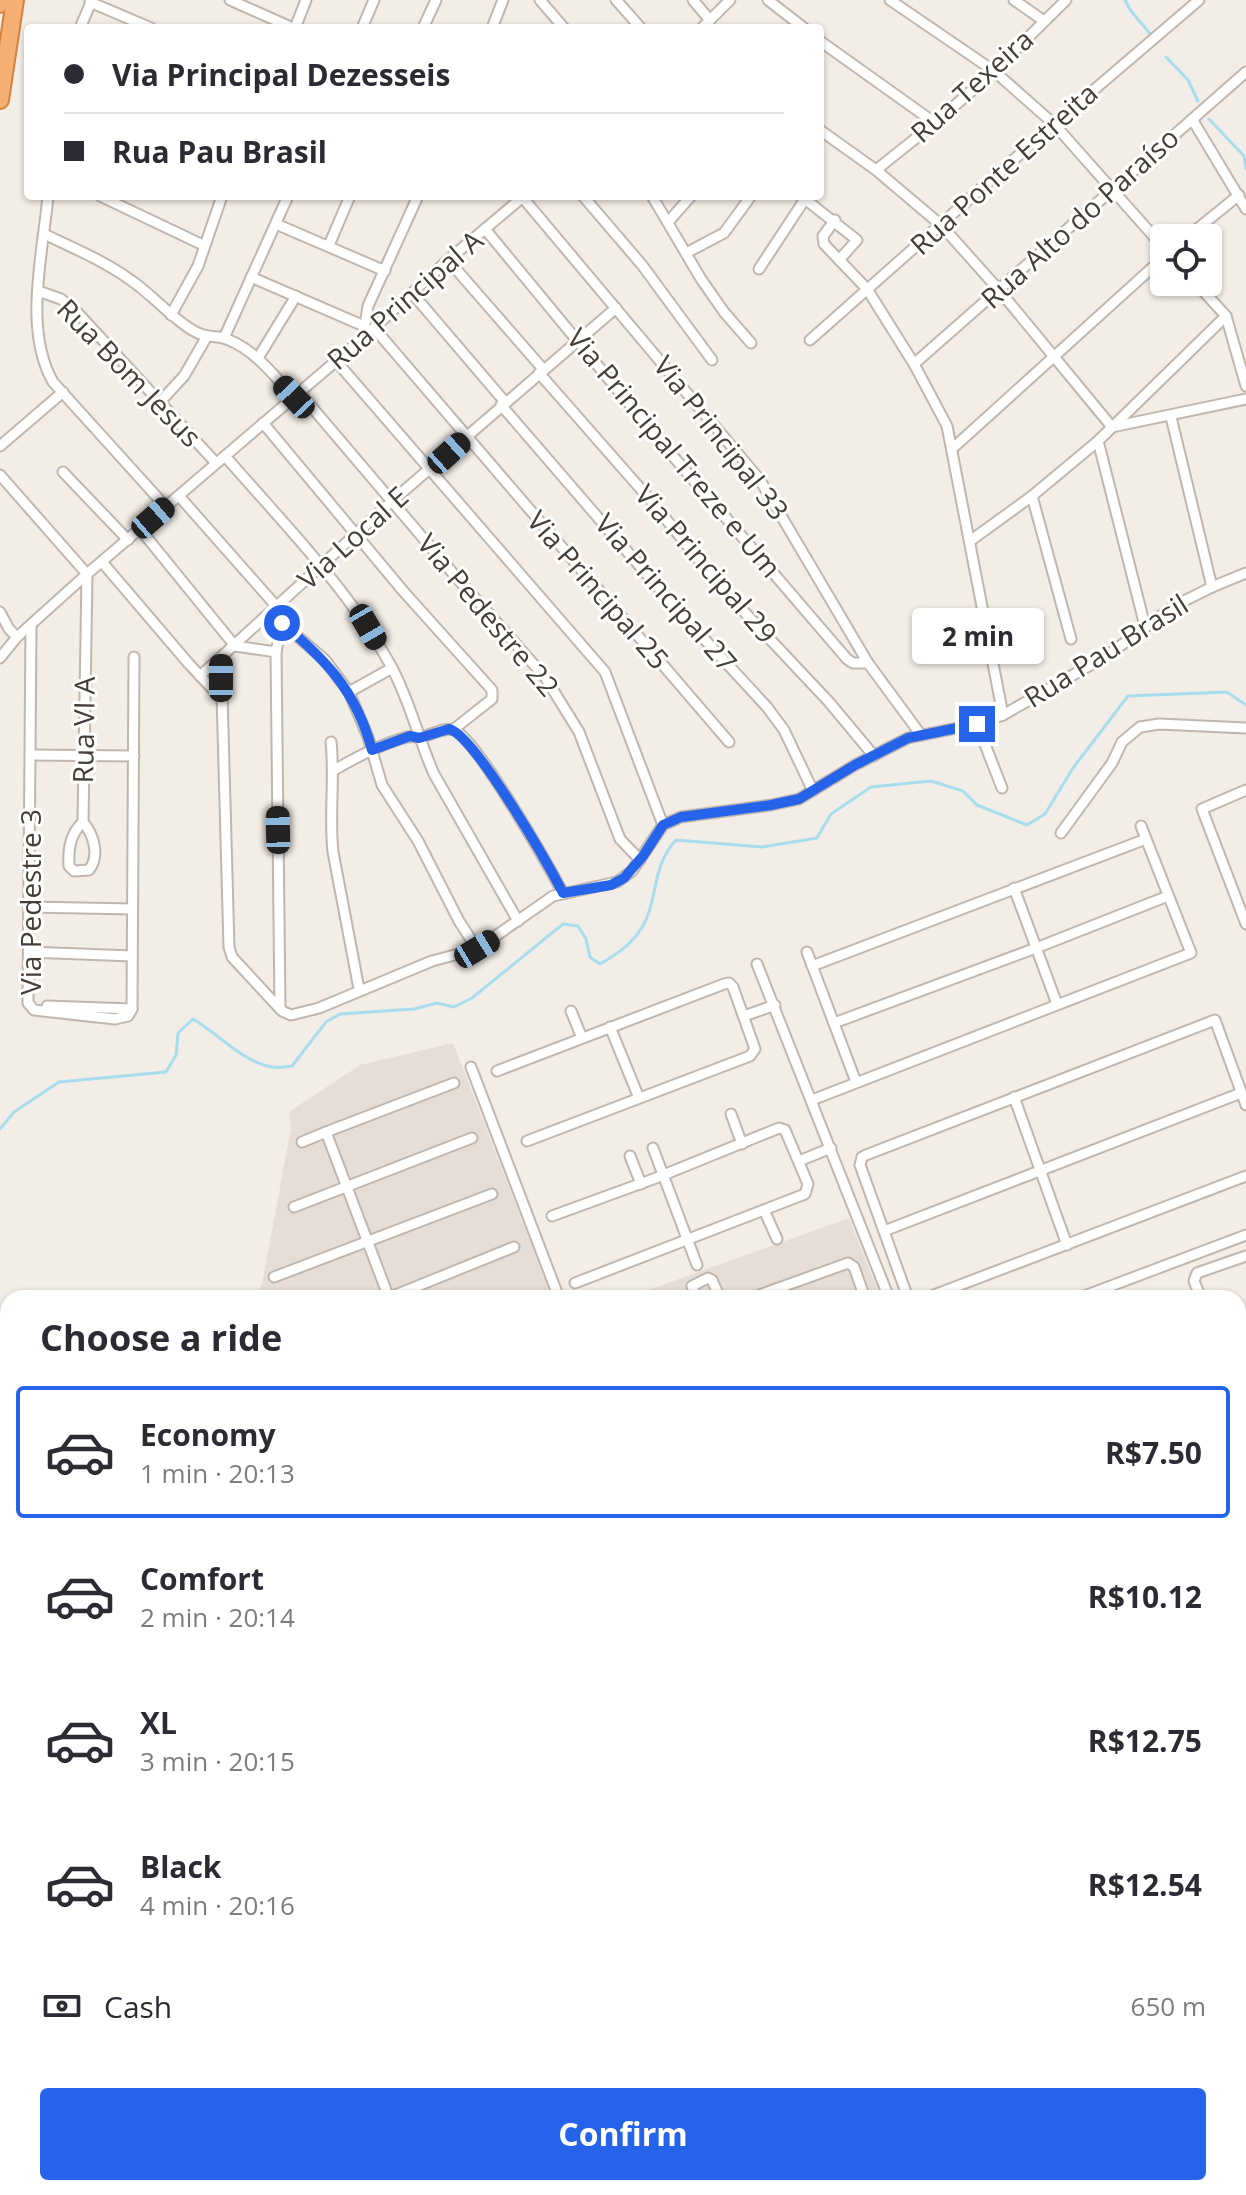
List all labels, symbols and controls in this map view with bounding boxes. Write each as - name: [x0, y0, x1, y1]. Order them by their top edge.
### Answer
- street label: Rua Texeira: [902, 20, 1041, 151]
- text: Via Principal Dezesseis: [112, 54, 450, 95]
- street label: Rua Ponte Estreita: [902, 74, 1105, 263]
- street label: Rua Alto do Paraíso: [972, 118, 1186, 316]
- text: Rua Pau Brasil: [112, 131, 327, 172]
- street label: Rua Principal A: [318, 221, 491, 378]
- map controls: [1150, 224, 1222, 296]
- button: locate: [1150, 224, 1222, 296]
- street label: Rua Bom Jesus: [49, 290, 210, 455]
- street label: Via Principal Treze e Um: [559, 320, 790, 585]
- street label: Via Principal 33: [646, 347, 798, 527]
- car: [269, 371, 319, 423]
- car: [423, 428, 475, 478]
- street label: Via Principal 29: [627, 476, 786, 651]
- street label: Via Local E: [289, 477, 416, 597]
- car: [127, 493, 179, 543]
- street label: Via Principal 25: [519, 502, 678, 677]
- street label: Via Principal 27: [587, 505, 746, 680]
- street label: Via Pedestre 22: [409, 525, 568, 704]
- street label: Rua Pau Brasil: [1016, 585, 1195, 716]
- car: [346, 600, 390, 654]
- route start: [264, 605, 300, 641]
- callout: 2 min: [911, 608, 1043, 664]
- text: 2 min: [942, 618, 1014, 654]
- car: [209, 654, 233, 702]
- street label: Rua VI A: [63, 676, 103, 784]
- route end: [959, 706, 995, 742]
- car: [266, 806, 290, 854]
- street label: Via Pedestre 3: [11, 809, 49, 995]
- car: [450, 926, 504, 972]
- text: Choose a ride: [40, 1313, 282, 1362]
- text: Economy: [140, 1414, 276, 1455]
- icon: car: [44, 1416, 116, 1488]
- text: R$7.50: [1105, 1432, 1202, 1473]
- text: 1 min · 20:13: [140, 1455, 295, 1491]
- text: Comfort: [140, 1558, 264, 1599]
- icon: car: [44, 1560, 116, 1632]
- text: R$10.12: [1088, 1576, 1202, 1617]
- text: 2 min · 20:14: [140, 1599, 295, 1635]
- text: XL: [140, 1702, 177, 1743]
- icon: car: [44, 1704, 116, 1776]
- text: R$12.75: [1088, 1720, 1202, 1761]
- text: 3 min · 20:15: [140, 1743, 295, 1779]
- text: Black: [140, 1846, 221, 1887]
- icon: car: [44, 1848, 116, 1920]
- text: R$12.54: [1088, 1864, 1202, 1905]
- text: 4 min · 20:16: [140, 1887, 295, 1923]
- icon: cash: [40, 1984, 84, 2028]
- text: Cash: [104, 1986, 172, 2027]
- text: 650 m: [1131, 1988, 1206, 2024]
- button: Confirm: [40, 2088, 1206, 2180]

